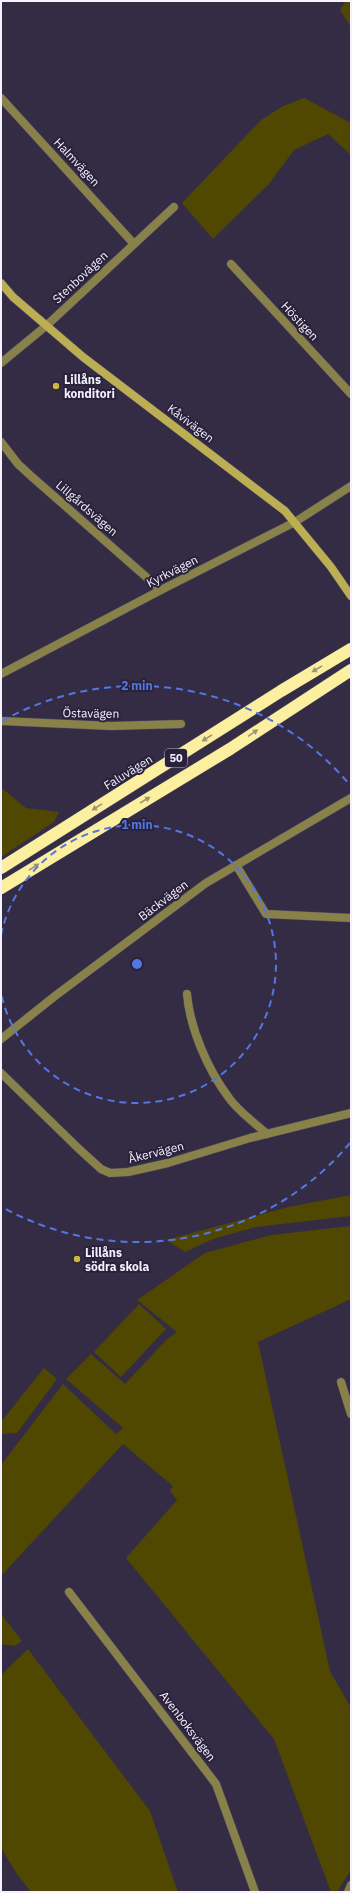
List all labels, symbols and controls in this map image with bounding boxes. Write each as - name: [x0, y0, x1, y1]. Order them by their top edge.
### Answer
- street label: Halmvägen: [51, 135, 103, 189]
- street label: Stenbovägen: [49, 248, 111, 306]
- street label: Höstigen: [278, 298, 322, 344]
- place label: Lillåns konditori: [64, 372, 115, 401]
- marker: Lillåns konditori: [51, 381, 61, 391]
- street label: Kåvivägen: [165, 401, 217, 445]
- street label: Lillgårdsvägen: [53, 477, 121, 539]
- street label: Kyrkvägen: [144, 552, 200, 590]
- one-way arrow: [311, 665, 323, 672]
- text: 2 min: [121, 678, 153, 693]
- street label: Östavägen: [63, 705, 119, 721]
- one-way arrow: [248, 729, 258, 737]
- one-way arrow: [202, 734, 212, 742]
- road number: 50: [165, 749, 187, 767]
- street label: Faluvägen: [101, 751, 155, 793]
- one-way arrow: [139, 796, 151, 803]
- one-way arrow: [92, 803, 103, 811]
- text: 1 min: [121, 817, 153, 832]
- one-way arrow: [28, 864, 40, 871]
- street label: Bäckvägen: [135, 876, 191, 924]
- centre of rings: [130, 957, 144, 971]
- street label: Åkervägen: [127, 1138, 185, 1166]
- place label: Lillåns södra skola: [85, 1245, 150, 1274]
- marker: Lillåns södra skola: [72, 1254, 82, 1264]
- street label: Avenboksvägen: [157, 1688, 219, 1764]

